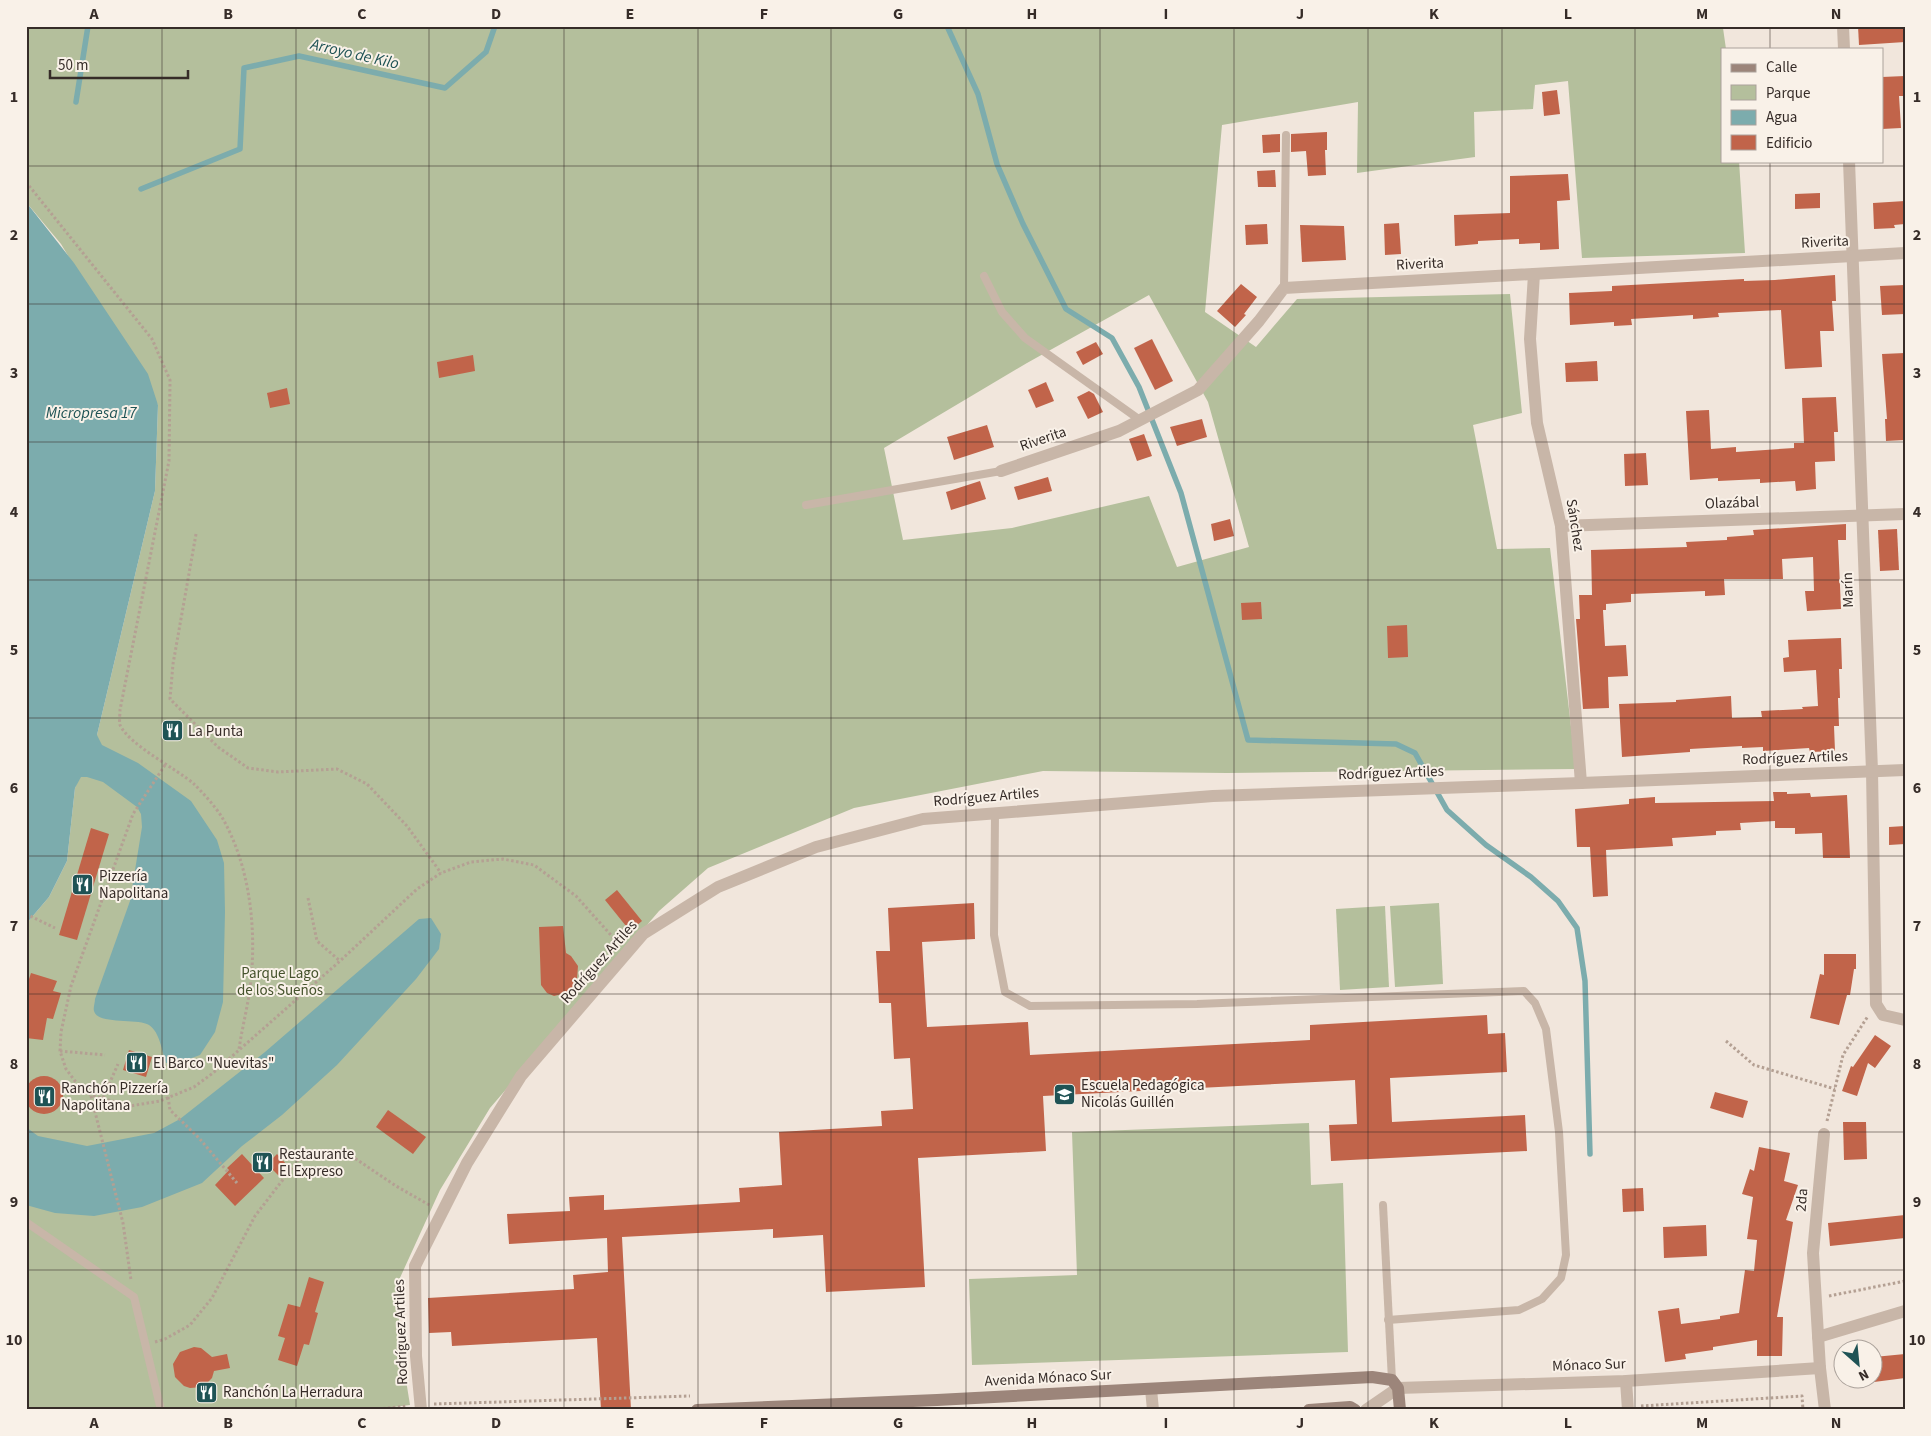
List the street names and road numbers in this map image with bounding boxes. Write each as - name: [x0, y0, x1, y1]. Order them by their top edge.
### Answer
- street label: Riverita: [1801, 230, 1849, 254]
- street label: Riverita: [1396, 252, 1444, 276]
- street label: Riverita: [1017, 421, 1069, 457]
- street label: Olazábal: [1704, 492, 1760, 514]
- street label: Sánchez: [1561, 497, 1589, 553]
- street label: Marín: [1837, 572, 1859, 608]
- street label: Rodríguez Artiles: [1742, 746, 1848, 770]
- street label: Rodríguez Artiles: [1338, 761, 1444, 785]
- street label: Rodríguez Artiles: [932, 782, 1040, 812]
- street label: Rodríguez Artiles: [556, 916, 642, 1008]
- street label: 2da: [1791, 1187, 1813, 1213]
- street label: Rodríguez Artiles: [389, 1279, 413, 1385]
- street label: Mónaco Sur: [1552, 1353, 1627, 1377]
- street label: Avenida Mónaco Sur: [984, 1364, 1113, 1392]

